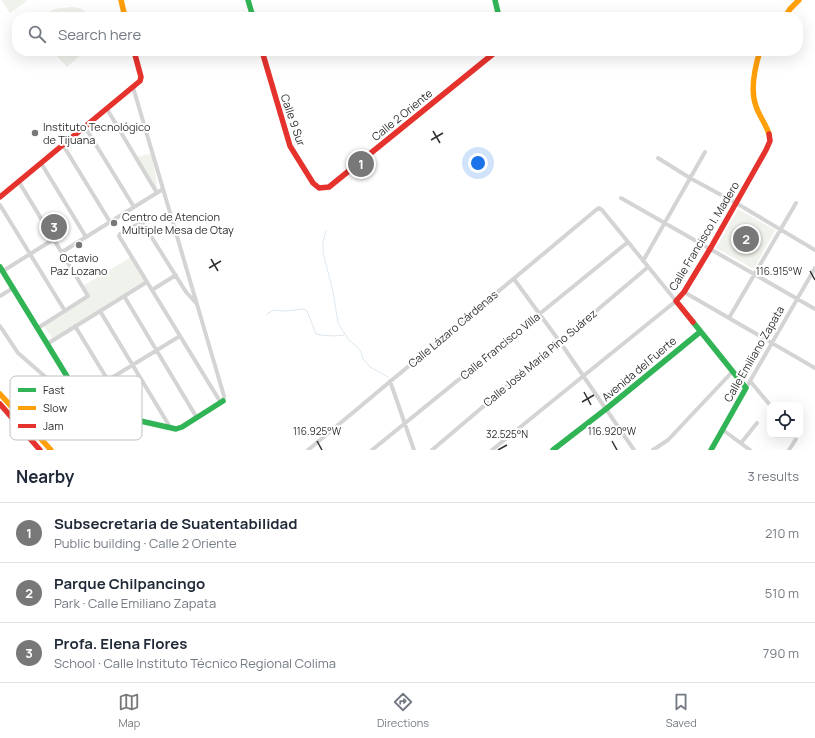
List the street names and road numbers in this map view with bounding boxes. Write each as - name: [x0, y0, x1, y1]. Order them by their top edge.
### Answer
- street label: Calle 2 Oriente: [368, 85, 436, 144]
- street label: Calle 9 Sur: [278, 92, 309, 148]
- street label: Calle Francisco I. Madero: [665, 178, 742, 293]
- street label: Calle Lázaro Cárdenas: [405, 287, 501, 371]
- street label: Calle Emiliano Zapata: [720, 303, 787, 404]
- street label: Calle José María Pino Suárez: [480, 306, 600, 410]
- street label: Calle Francisco Villa: [457, 309, 543, 383]
- street label: Avenida del Fuerte: [598, 333, 680, 404]

